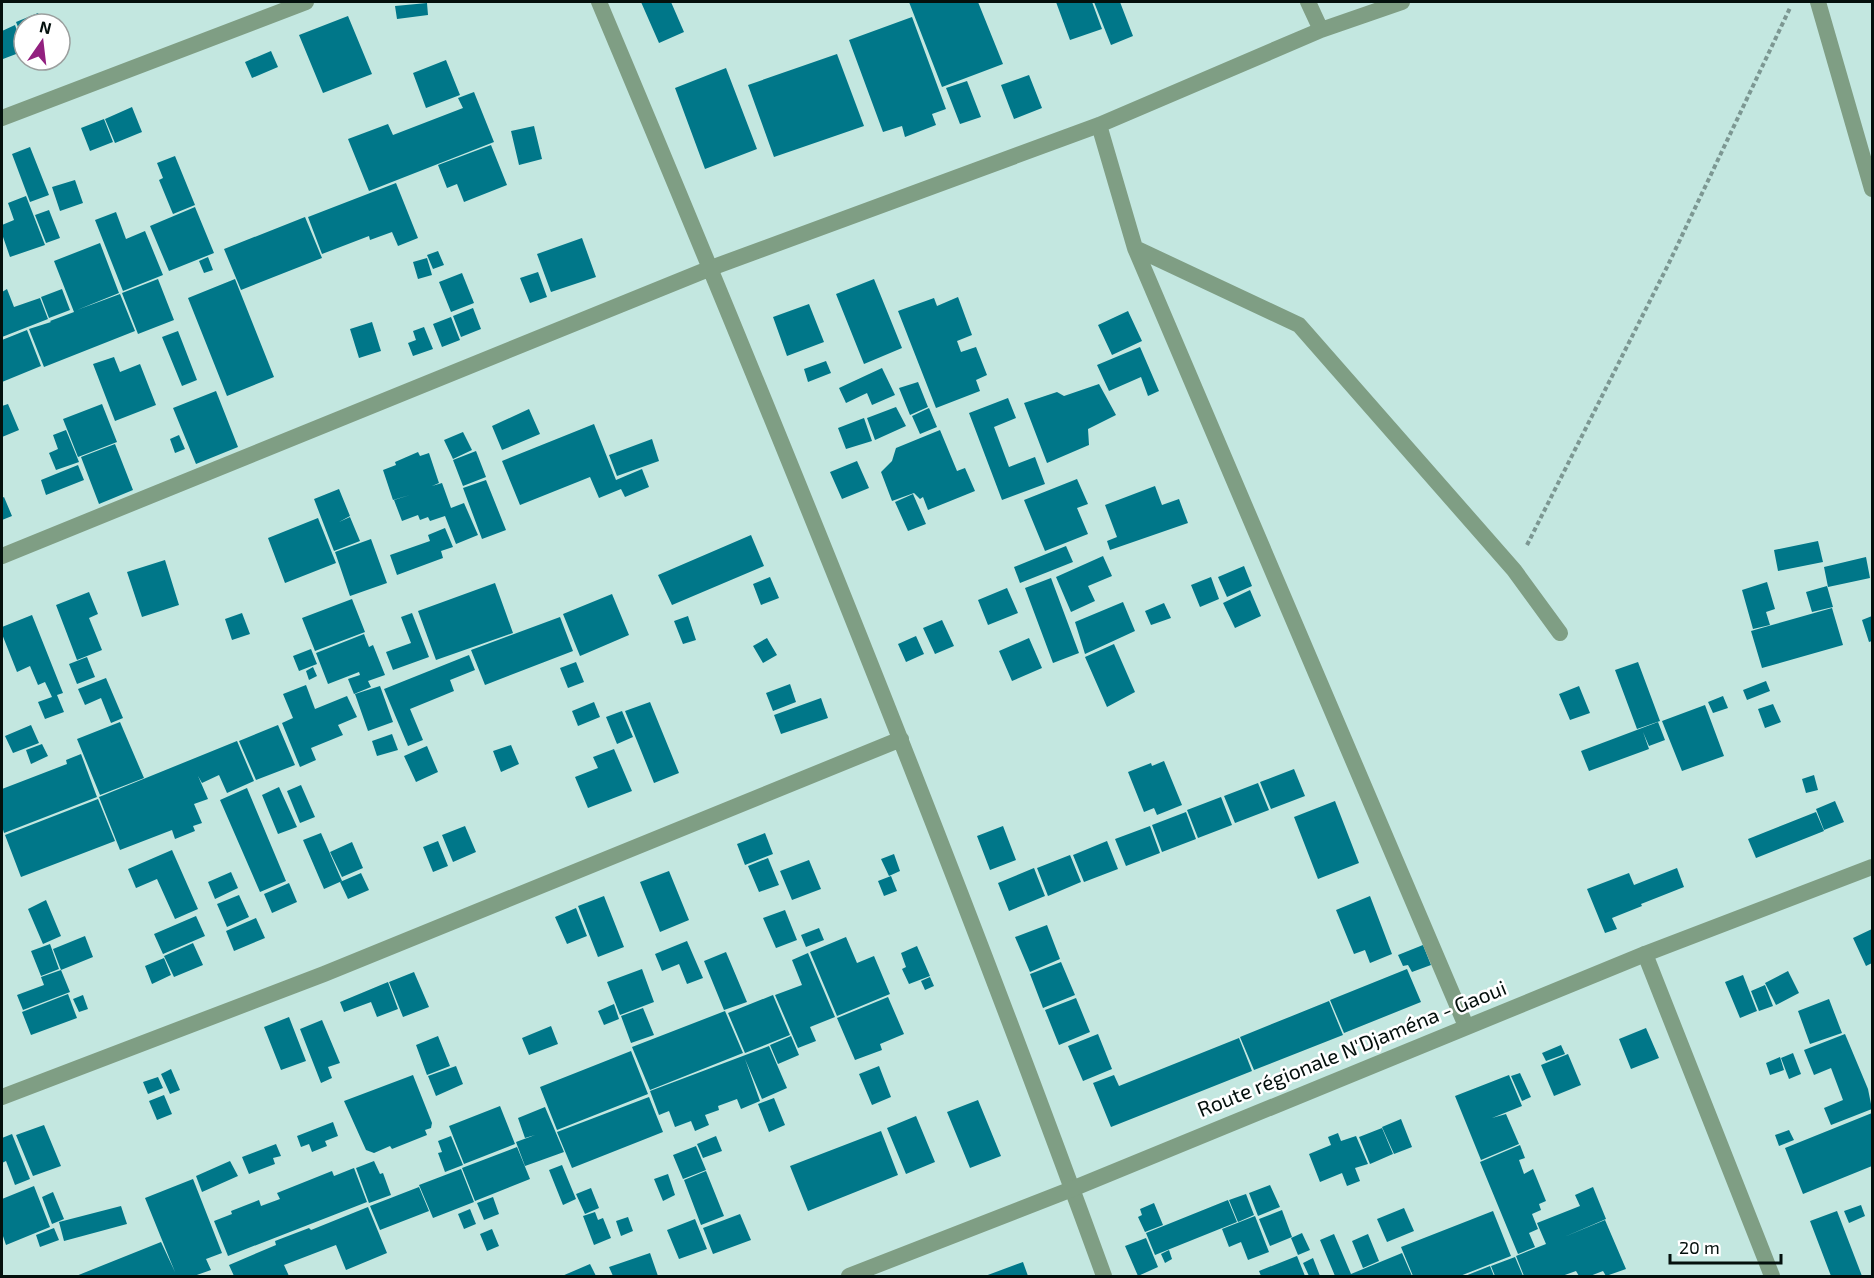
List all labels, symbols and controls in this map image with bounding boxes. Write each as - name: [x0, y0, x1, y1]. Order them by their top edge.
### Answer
- north arrow: [12, 12, 72, 72]
- text: N: [38, 16, 54, 38]
- street label: Route régionale N'Djaména - Gaoui: [1193, 974, 1510, 1122]
- scale bar: [1670, 1227, 1781, 1265]
- text: 20 m: [1679, 1236, 1720, 1258]

